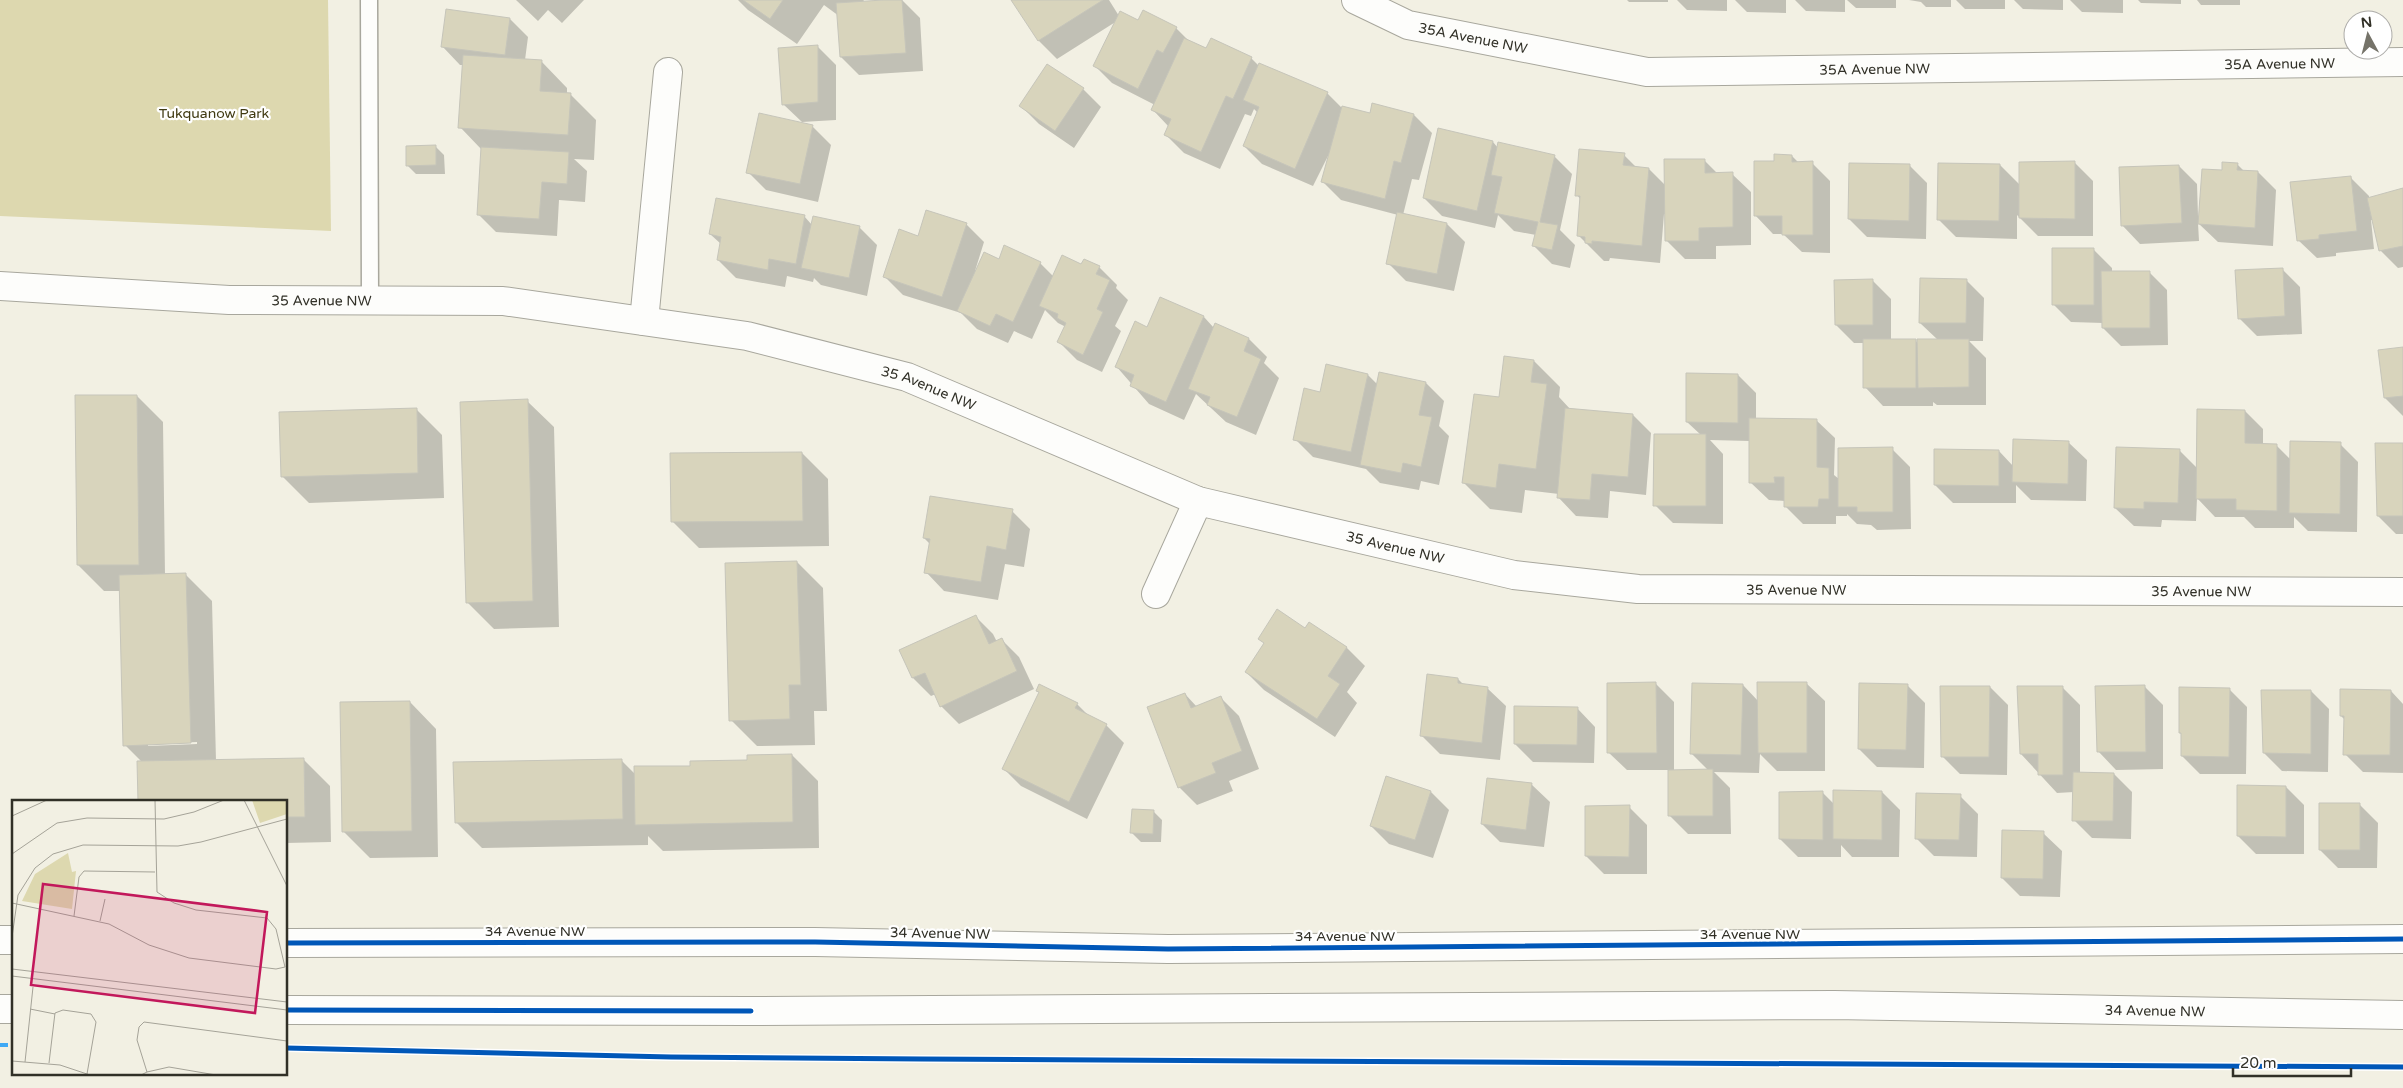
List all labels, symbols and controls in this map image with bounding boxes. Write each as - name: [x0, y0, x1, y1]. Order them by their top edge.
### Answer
- north arrow: [2343, 10, 2393, 60]
- text: N: [2360, 13, 2373, 32]
- street label: 35A Avenue NW: [1417, 19, 1529, 57]
- street label: 35A Avenue NW: [2224, 55, 2335, 73]
- street label: 35A Avenue NW: [1819, 60, 1930, 79]
- park label: Tukquanow Park: [159, 105, 270, 122]
- street label: 35 Avenue NW: [271, 292, 372, 310]
- street label: 35 Avenue NW: [879, 363, 978, 414]
- street label: 35 Avenue NW: [1344, 528, 1446, 567]
- street label: 35 Avenue NW: [1746, 581, 1847, 599]
- street label: 35 Avenue NW: [2151, 583, 2252, 600]
- inset map: [12, 800, 288, 1076]
- street label: 34 Avenue NW: [485, 923, 585, 940]
- street label: 34 Avenue NW: [890, 924, 990, 943]
- street label: 34 Avenue NW: [1700, 926, 1800, 943]
- street label: 34 Avenue NW: [1295, 928, 1395, 945]
- street label: 34 Avenue NW: [2105, 1002, 2205, 1021]
- scale bar: [2233, 1046, 2350, 1078]
- text: 20 m: [2240, 1054, 2277, 1072]

